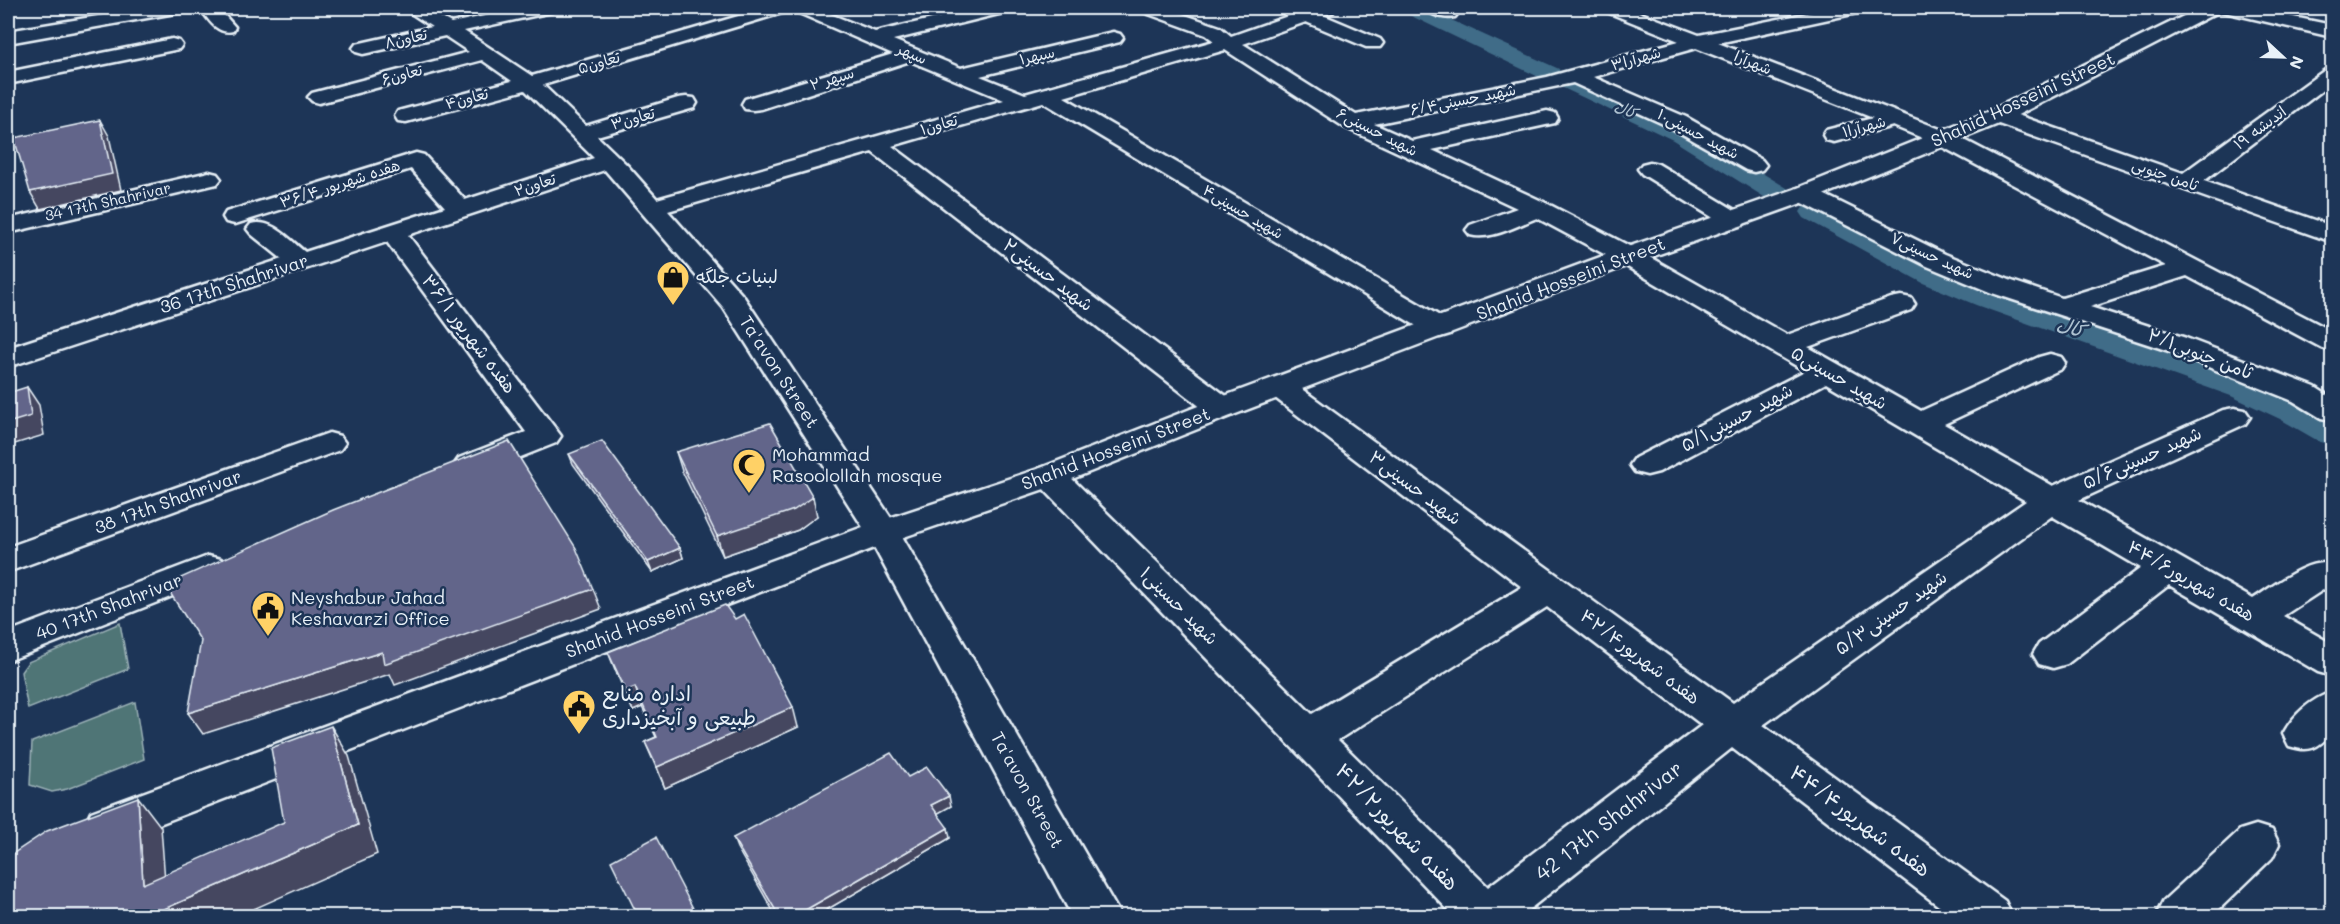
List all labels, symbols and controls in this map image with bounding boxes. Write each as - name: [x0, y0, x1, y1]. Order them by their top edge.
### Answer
- street label: تعاون۸: [382, 23, 430, 53]
- north arrow: [2253, 27, 2313, 87]
- street label: سپهر: [892, 37, 930, 69]
- street label: سپهر۱: [1017, 41, 1057, 70]
- street label: شهرآرا۳: [1608, 41, 1663, 75]
- street label: تعاون۵: [575, 46, 623, 78]
- street label: شهرآرا: [1732, 46, 1775, 79]
- street label: Shahid Hosseini Street: [1927, 46, 2119, 152]
- text: N: [2285, 53, 2309, 72]
- street label: تعاون۶: [379, 59, 425, 89]
- street label: سپهر ۲: [807, 62, 857, 95]
- street label: شهید حسینی۶/۴: [1408, 79, 1518, 120]
- street label: تعاون۴: [443, 83, 491, 113]
- water label: کال: [1612, 94, 1643, 124]
- street label: اندیشه ۱۹: [2229, 101, 2290, 154]
- street label: تعاون۳: [608, 102, 658, 134]
- street label: شهید حسینی۶: [1333, 102, 1421, 161]
- street label: شهید حسینی۱۰: [1654, 103, 1743, 164]
- street label: تعاون۱: [918, 109, 960, 139]
- street label: شهرآرا۱: [1840, 111, 1888, 141]
- street label: ثامن جنوبی: [2129, 153, 2202, 196]
- street label: هفده شهریور ۳۶/۴: [277, 154, 402, 212]
- street label: تعاون۲: [511, 168, 559, 200]
- street label: 34 17th Shahrivar: [43, 177, 173, 225]
- street label: شهید حسینی۴: [1199, 179, 1287, 244]
- street label: شهید حسینی۷: [1887, 227, 1977, 284]
- street label: Shahid Hosseini Street: [1473, 231, 1669, 325]
- street label: شهید حسینی۲: [999, 232, 1099, 316]
- street label: 36 17th Shahrivar: [156, 248, 311, 318]
- shop icon: لبنیات جلگه: [655, 259, 691, 306]
- place label: لبنیات جلگه: [696, 264, 778, 288]
- street label: هفده شهریور ۳۶/۱: [417, 269, 522, 398]
- water label: کال: [2054, 309, 2092, 344]
- street label: Ta'avon Street: [734, 311, 825, 432]
- street label: ثامن جنوبی۲/۱: [2144, 322, 2257, 385]
- street label: شهید حسینی۵: [1787, 340, 1892, 414]
- street label: شهید حسینی۵/۱: [1676, 378, 1797, 457]
- street label: Shahid Hosseini Street: [1018, 401, 1214, 495]
- street label: شهید حسینی۵/۶: [2078, 420, 2205, 494]
- place label: Mohammad Rasoolollah mosque: [772, 442, 943, 487]
- street label: شهید حسینی۳: [1364, 445, 1467, 530]
- mosque icon: Mohammad Rasoolollah mosque: [731, 447, 767, 494]
- street label: 38 17th Shahrivar: [91, 463, 245, 539]
- street label: هفده شهریور۴۴/۶: [2123, 534, 2260, 626]
- street label: شهید حسینی۱: [1135, 561, 1224, 650]
- street label: شهید حسینی۵/۳: [1830, 565, 1951, 660]
- street label: 40 17th Shahrivar: [32, 567, 185, 645]
- street label: Shahid Hosseini Street: [562, 569, 758, 663]
- place label: Neyshabur Jahad Keshavarzi Office: [291, 585, 450, 630]
- public building icon: Neyshabur Jahad Keshavarzi Office: [250, 590, 286, 637]
- street label: هفده شهریور۴۲/۴: [1576, 603, 1706, 709]
- place label: اداره منابع طبیعی و آبخیزداری: [602, 679, 756, 732]
- public building icon: اداره منابع طبیعی و آبخیزداری: [561, 688, 597, 735]
- street label: Ta'avon Street: [986, 727, 1070, 852]
- street label: 42 17th Shahrivar: [1529, 754, 1687, 886]
- street label: هفده شهریور۴۲/۲: [1330, 757, 1466, 896]
- street label: هفده شهریور۴۴/۴: [1784, 758, 1937, 883]

